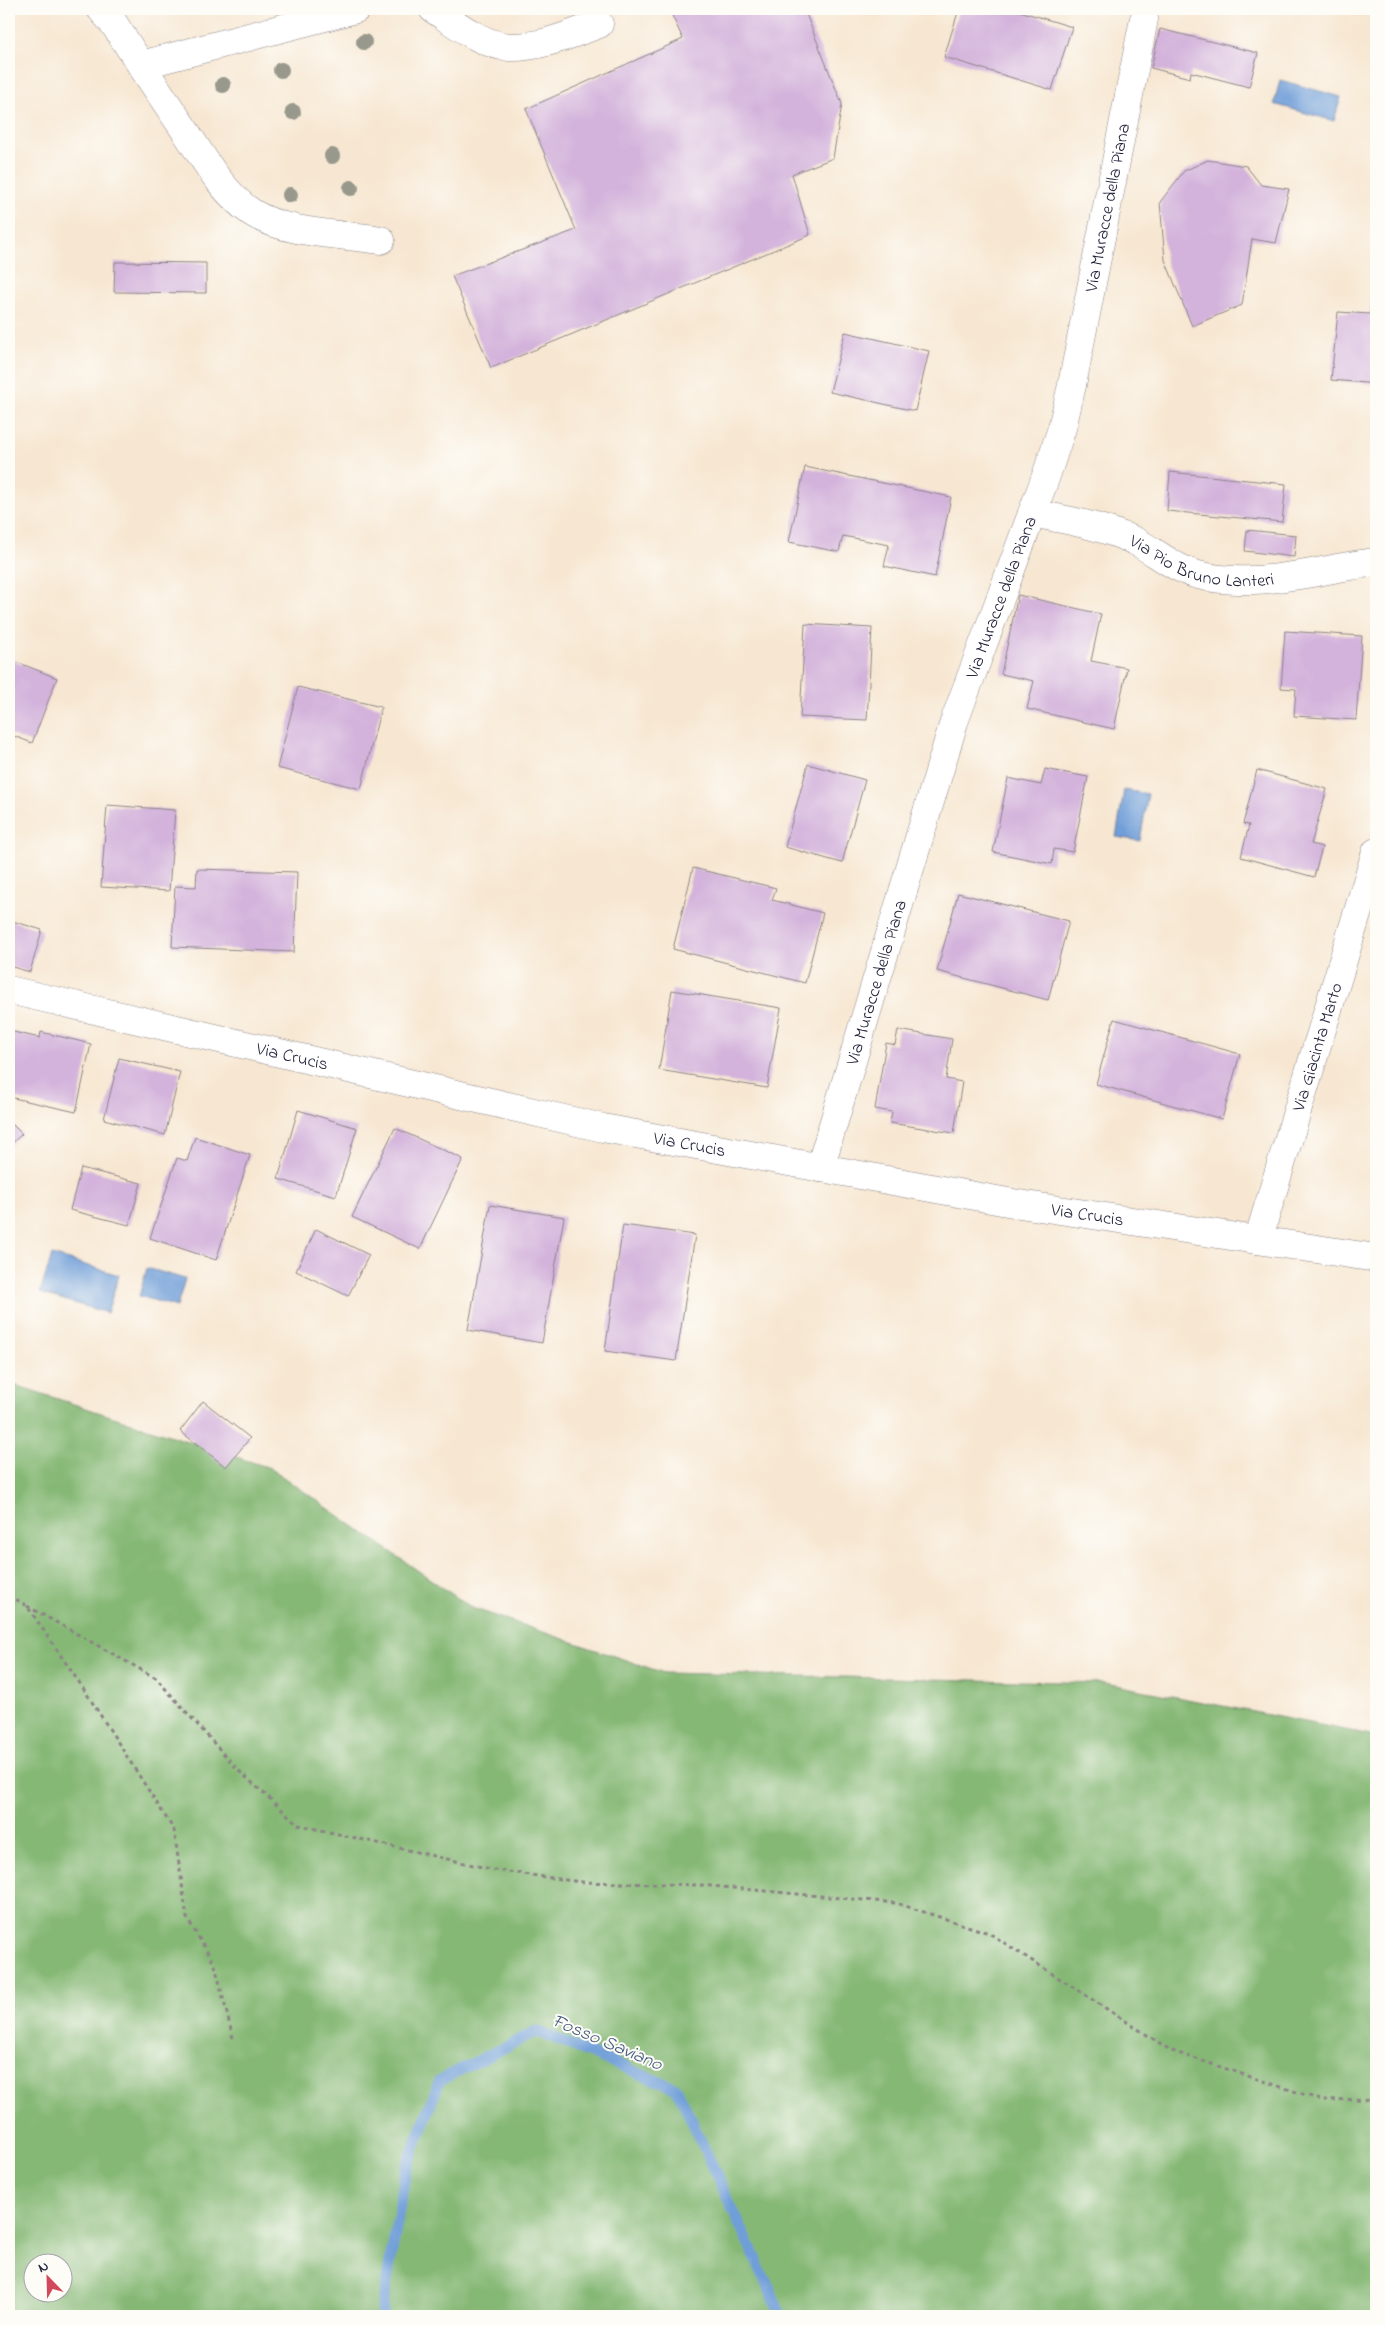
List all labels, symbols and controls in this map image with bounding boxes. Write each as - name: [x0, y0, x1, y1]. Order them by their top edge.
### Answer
- street label: Via Muracce della Piana: [1079, 121, 1138, 295]
- street label: Via Muracce della Piana: [960, 513, 1045, 684]
- street label: Via Pio Bruno Lanteri: [1123, 529, 1275, 595]
- street label: Via Muracce della Piana: [840, 897, 915, 1070]
- street label: Via Giacinta Marto: [1287, 980, 1351, 1116]
- street label: Via Crucis: [253, 1037, 331, 1079]
- street label: Via Crucis: [650, 1126, 728, 1165]
- street label: Via Crucis: [1048, 1198, 1125, 1235]
- water label: Fosso Saviano: [548, 2008, 667, 2079]
- north arrow: [22, 2252, 72, 2302]
- text: N: [35, 2256, 52, 2279]

